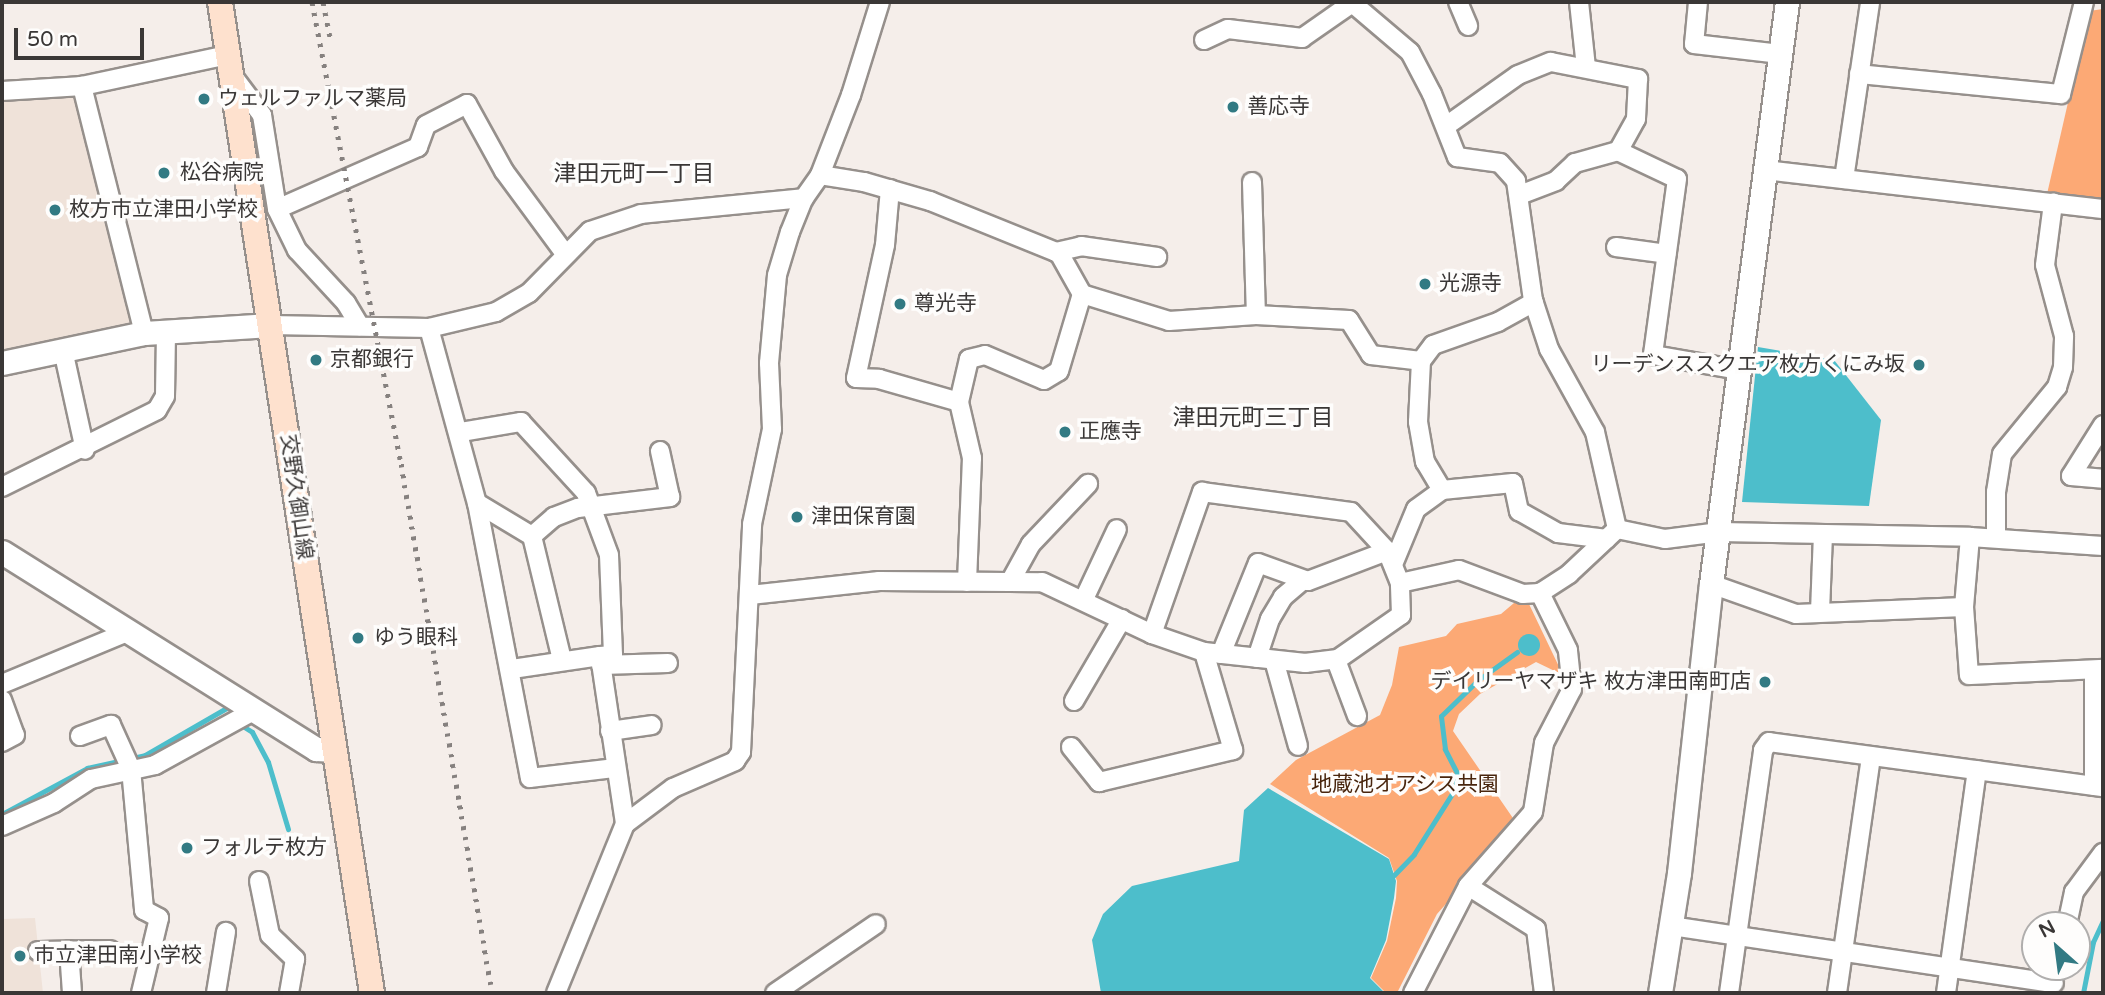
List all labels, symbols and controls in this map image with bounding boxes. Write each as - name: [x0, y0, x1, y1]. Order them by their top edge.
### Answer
- scale bar: [18, 14, 147, 58]
- text: 50 m: [27, 27, 78, 52]
- place label: ウェルファルマ薬局: [218, 86, 407, 112]
- marker: ウェルファルマ薬局: [196, 91, 212, 107]
- place label: 善応寺: [1247, 94, 1310, 120]
- marker: 善応寺: [1225, 99, 1241, 115]
- place label: 松谷病院: [180, 160, 264, 186]
- district label: 津田元町一丁目: [554, 160, 714, 188]
- marker: 松谷病院: [154, 163, 174, 183]
- place label: 枚方市立津田小学校: [69, 197, 258, 223]
- marker: 枚方市立津田小学校: [47, 202, 63, 218]
- place label: 光源寺: [1439, 271, 1502, 297]
- marker: 光源寺: [1417, 276, 1433, 292]
- place label: 尊光寺: [914, 291, 977, 317]
- marker: 尊光寺: [892, 296, 908, 312]
- place label: 京都銀行: [330, 347, 414, 373]
- marker: 京都銀行: [308, 352, 324, 368]
- place label: リーデンススクエア枚方くにみ坂: [1590, 352, 1905, 378]
- marker: リーデンススクエア枚方くにみ坂: [1911, 357, 1927, 373]
- district label: 津田元町三丁目: [1173, 404, 1333, 432]
- place label: 正應寺: [1079, 419, 1142, 445]
- marker: 正應寺: [1057, 424, 1073, 440]
- street label: 交野久御山線: [275, 433, 317, 561]
- place label: 津田保育園: [811, 504, 916, 530]
- marker: 津田保育園: [789, 509, 805, 525]
- place label: ゆう眼科: [374, 625, 458, 651]
- marker: ゆう眼科: [348, 628, 368, 648]
- place label: デイリーヤマザキ 枚方津田南町店: [1431, 669, 1751, 695]
- marker: デイリーヤマザキ 枚方津田南町店: [1757, 674, 1773, 690]
- park label: 地蔵池オアシス共園: [1311, 772, 1499, 798]
- place label: フォルテ枚方: [201, 835, 327, 861]
- marker: フォルテ枚方: [179, 840, 195, 856]
- north arrow: [2021, 911, 2091, 981]
- text: N: [2035, 916, 2059, 943]
- place label: 市立津田南小学校: [34, 943, 202, 969]
- marker: 市立津田南小学校: [12, 948, 28, 964]

